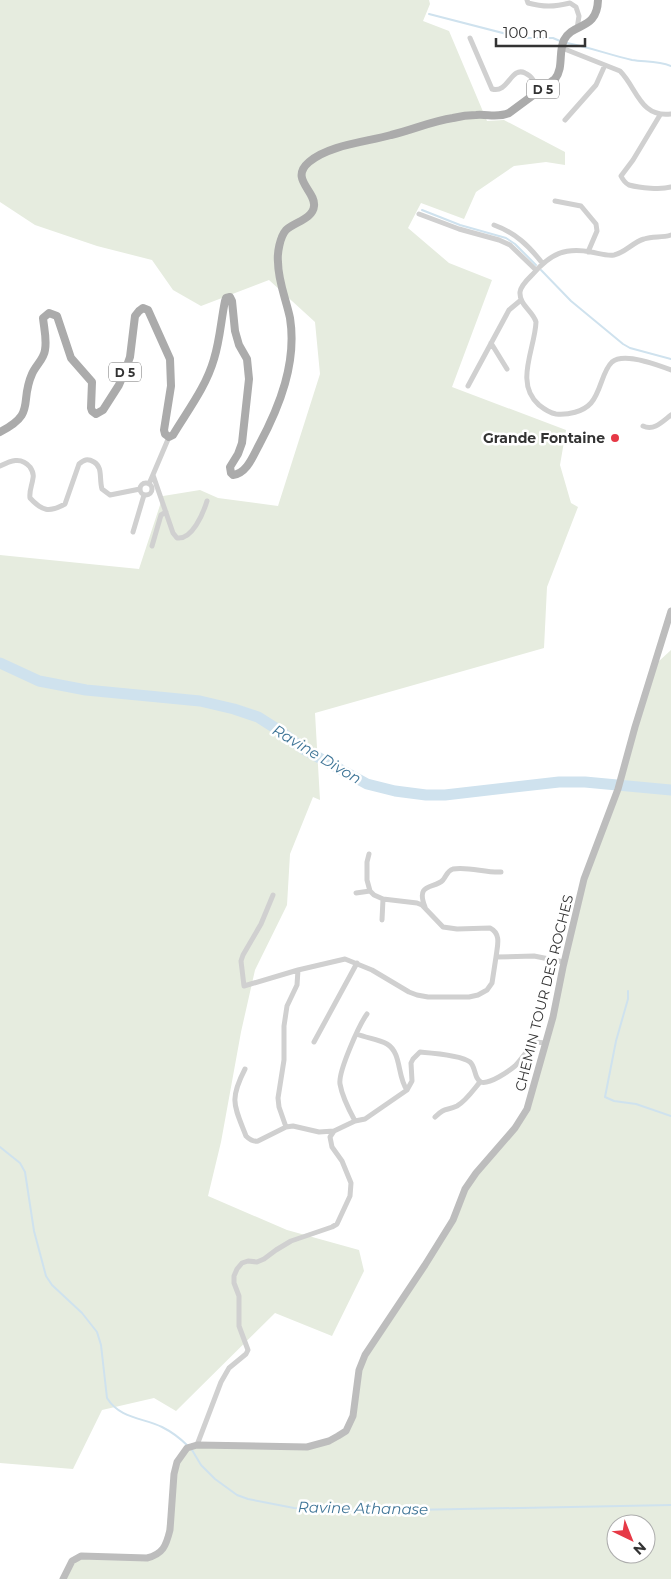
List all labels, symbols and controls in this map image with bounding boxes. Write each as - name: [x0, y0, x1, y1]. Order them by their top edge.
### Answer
- scale bar: [496, 15, 585, 47]
- text: 100 m: [503, 23, 548, 42]
- road number: D 5: [527, 80, 559, 98]
- road number: D 5: [109, 362, 141, 382]
- place label: Grande Fontaine: [483, 429, 605, 447]
- marker: Grande Fontaine: [609, 432, 621, 444]
- water label: Ravine Divon: [269, 720, 365, 788]
- street label: CHEMIN TOUR DES ROCHES: [511, 893, 577, 1093]
- water label: Ravine Athanase: [298, 1497, 428, 1519]
- north arrow: [606, 1514, 656, 1564]
- text: N: [630, 1538, 650, 1559]

